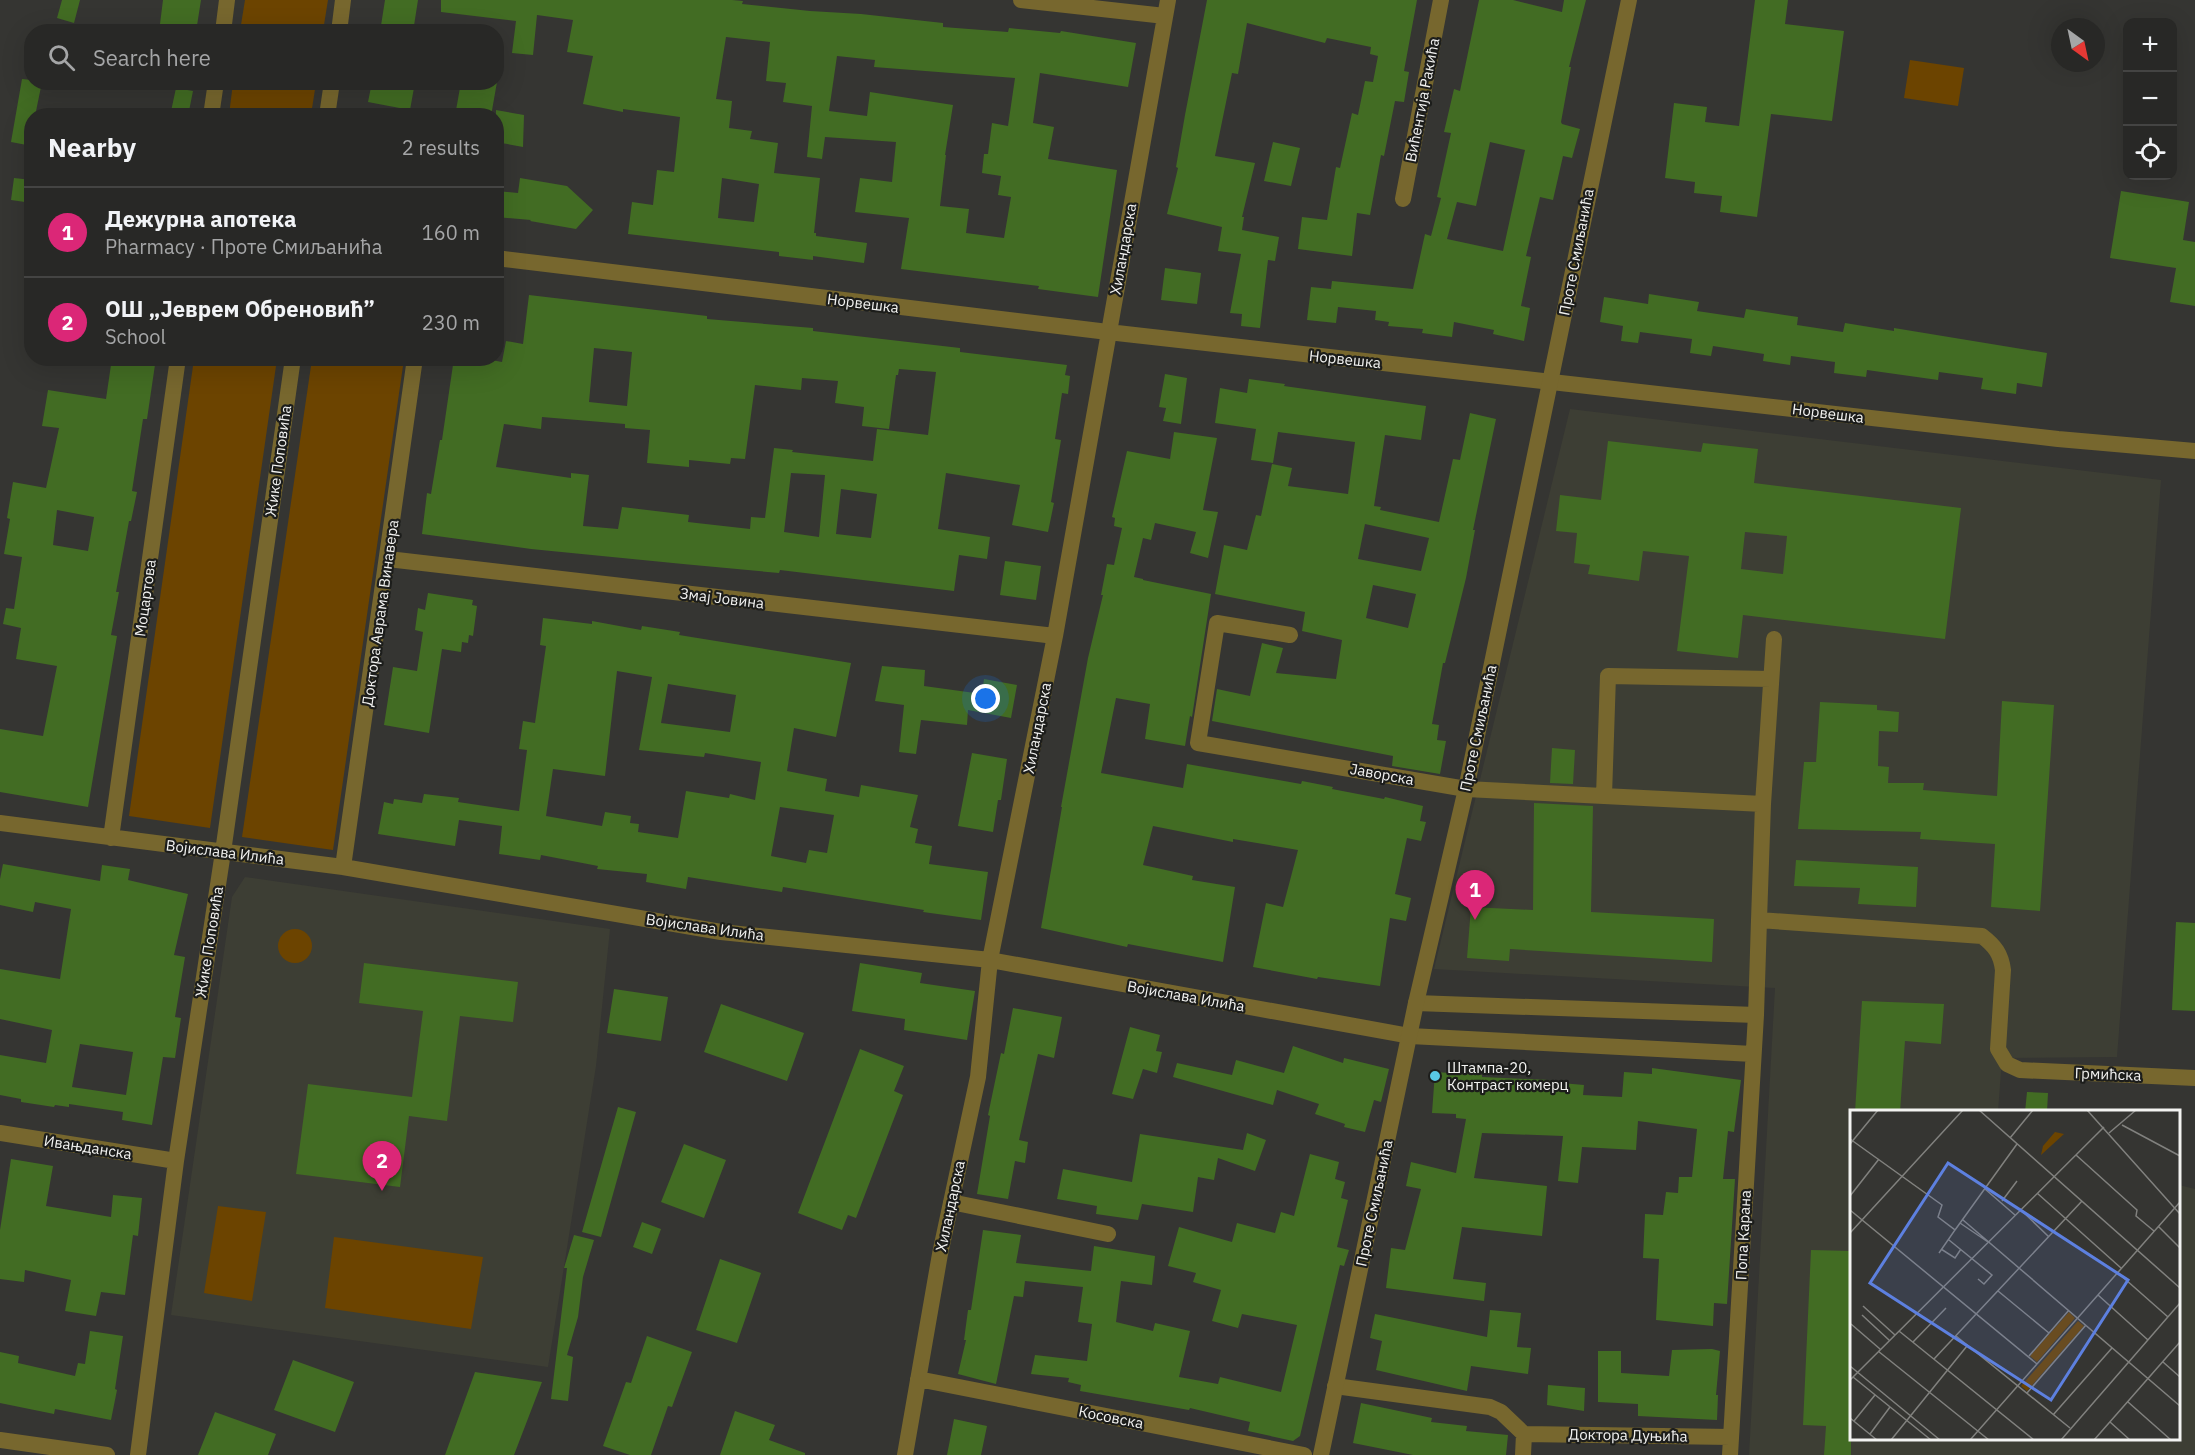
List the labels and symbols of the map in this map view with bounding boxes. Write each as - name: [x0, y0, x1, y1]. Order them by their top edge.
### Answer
- north arrow: [2051, 18, 2105, 72]
- street label: Вићентија Ракића: [1401, 36, 1443, 164]
- street label: Проте Смиљанића: [1554, 187, 1598, 317]
- street label: Хиландарска: [1106, 202, 1140, 296]
- street label: Норвешка: [826, 289, 900, 317]
- street label: Норвешка: [1308, 346, 1382, 372]
- street label: Норвешка: [1791, 399, 1865, 427]
- street label: Жике Поповића: [261, 404, 295, 518]
- street label: Доктора Аврама Винавера: [357, 518, 403, 708]
- street label: Моцартова: [130, 558, 160, 638]
- street label: Змај Јовина: [679, 583, 765, 613]
- street label: Проте Смиљанића: [1455, 663, 1501, 793]
- street label: Хиландарска: [1019, 681, 1055, 775]
- your location: [971, 684, 1000, 713]
- street label: Јаворска: [1348, 759, 1416, 789]
- street label: Војислава Илића: [165, 835, 285, 869]
- pin: 1: [1456, 870, 1494, 920]
- street label: Жике Поповића: [191, 885, 227, 999]
- street label: Војислава Илића: [645, 909, 765, 945]
- street label: Војислава Илића: [1126, 976, 1246, 1016]
- place label: Штампа-20, Контраст комерц: [1447, 1058, 1569, 1094]
- street label: Грмићска: [2074, 1063, 2142, 1085]
- marker: Штампа-20, Контраст комерц: [1428, 1069, 1442, 1083]
- inset map: [1850, 1110, 2180, 1440]
- street label: Ивањданска: [43, 1131, 133, 1163]
- street label: Проте Смиљанића: [1351, 1138, 1397, 1268]
- pin: 2: [362, 1142, 401, 1191]
- street label: Хиландарска: [931, 1159, 969, 1253]
- street label: Попа Карана: [1731, 1189, 1755, 1281]
- street label: Косовска: [1077, 1401, 1145, 1433]
- street label: Доктора Дуњића: [1568, 1424, 1688, 1446]

